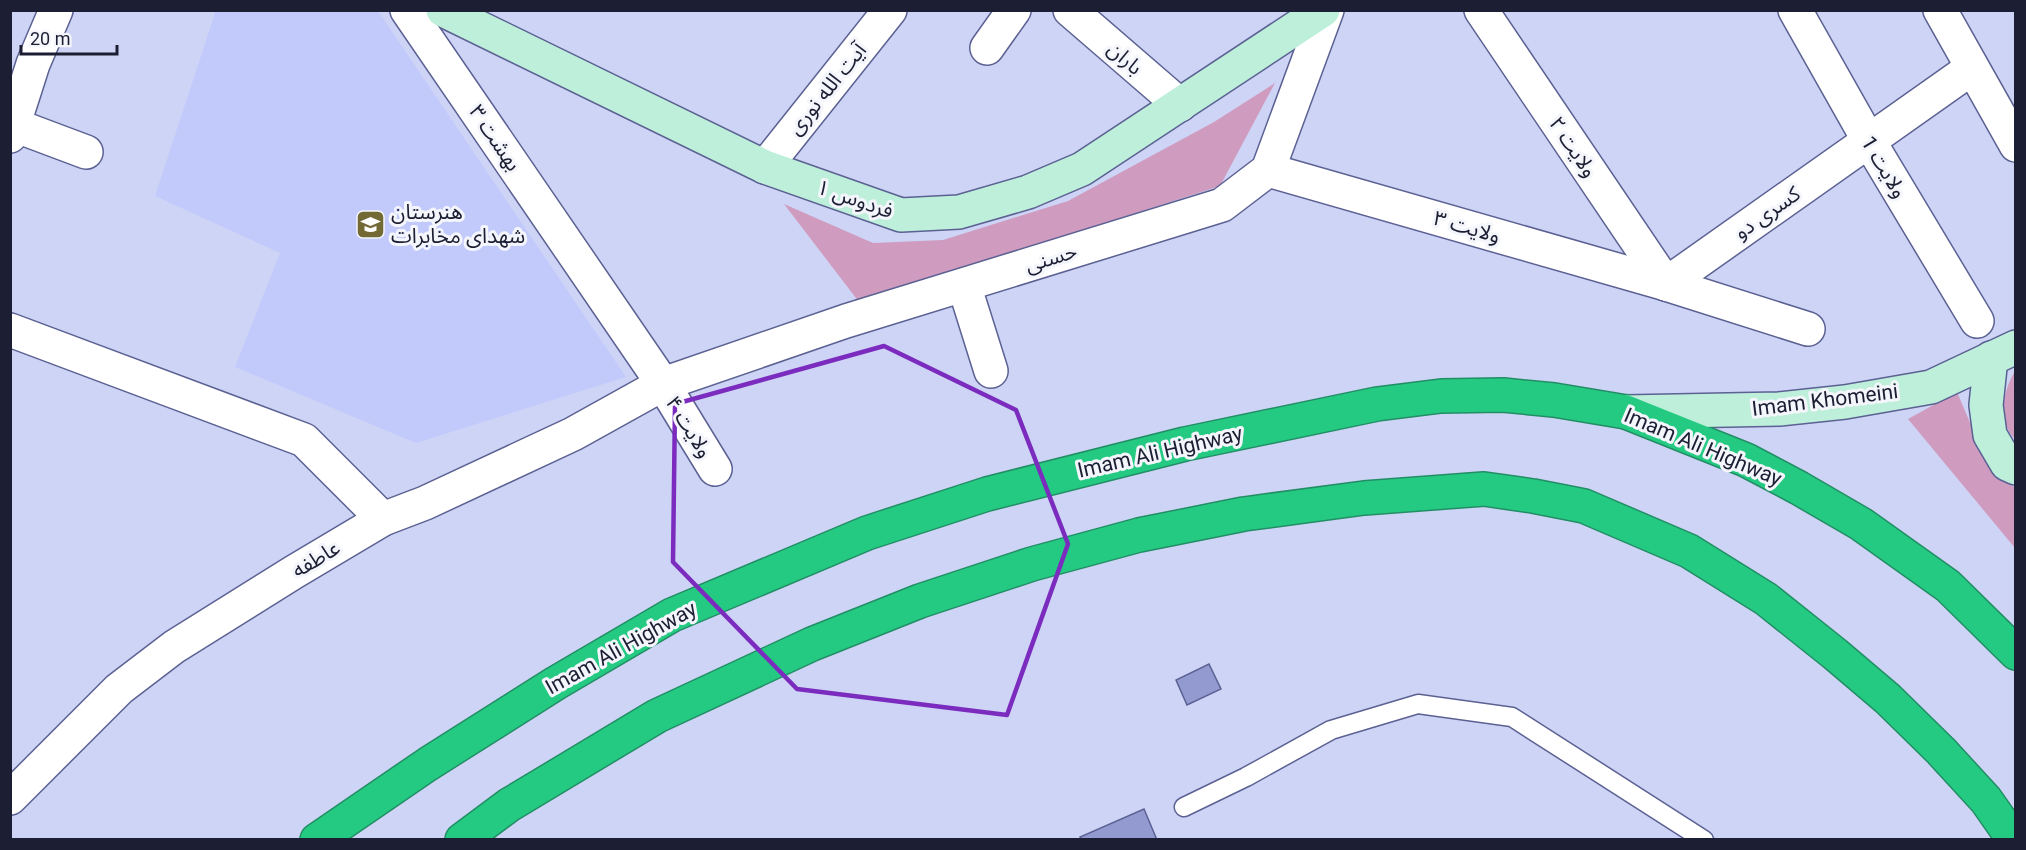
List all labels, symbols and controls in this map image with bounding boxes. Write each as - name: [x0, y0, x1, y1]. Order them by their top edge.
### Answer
- scale bar: [21, 18, 117, 56]
- text: 20 m: [30, 28, 70, 49]
- street label: باران: [1103, 36, 1147, 80]
- street label: آیت الله نوری: [783, 38, 872, 140]
- street label: بهشت ۳: [464, 100, 526, 176]
- street label: ولایت ۲: [1544, 112, 1602, 182]
- street label: ولایت 1: [1856, 132, 1912, 202]
- street label: فردوس ۱: [814, 175, 896, 223]
- street label: کسری دو: [1729, 181, 1805, 244]
- place label: هنرستان شهدای مخابرات: [391, 200, 525, 248]
- street label: ولایت ۳: [1431, 206, 1503, 248]
- school or university icon: هنرستان شهدای مخابرات: [354, 208, 386, 240]
- street label: حسنی: [1022, 239, 1080, 277]
- street label: Imam Khomeini: [1750, 379, 1900, 421]
- street label: ولایت ۴: [661, 392, 717, 462]
- street label: Imam Ali Highway: [1621, 403, 1785, 491]
- street label: Imam Ali Highway: [1075, 421, 1245, 483]
- street label: عاطفه: [288, 535, 344, 583]
- street label: Imam Ali Highway: [541, 597, 701, 699]

